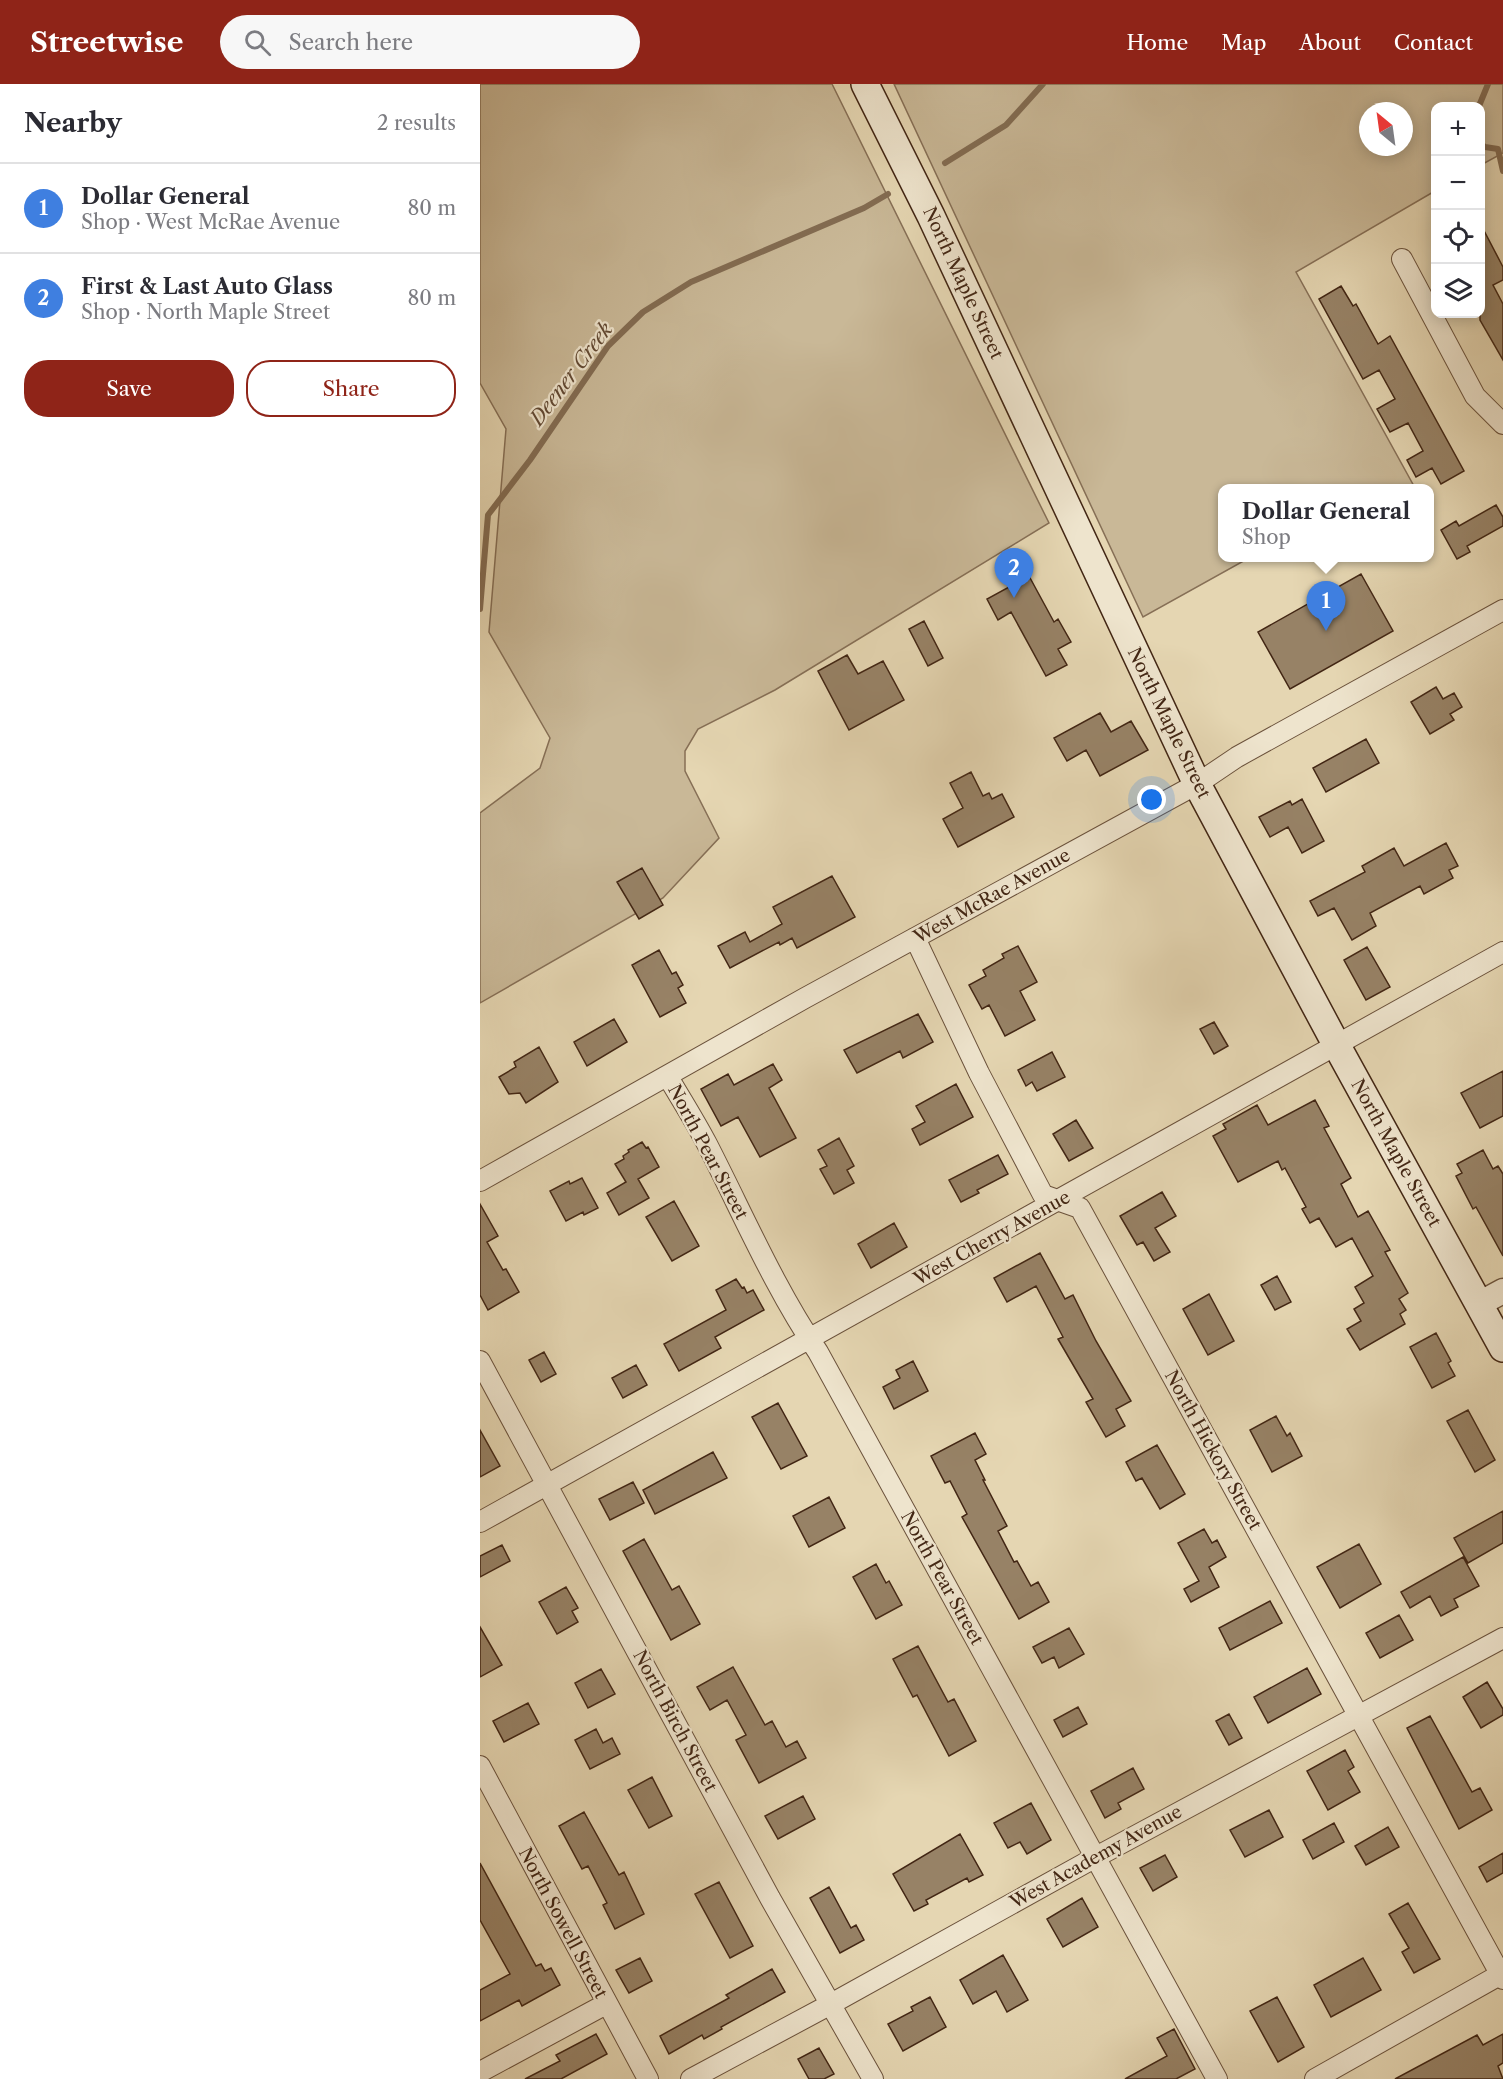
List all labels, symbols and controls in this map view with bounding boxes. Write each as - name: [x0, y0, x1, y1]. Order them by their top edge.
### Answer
- search box: [220, 15, 640, 69]
- text: Streetwise: [30, 25, 184, 59]
- icon: search: [241, 26, 274, 59]
- text: Search here: [289, 29, 413, 56]
- text: Home: [1127, 30, 1188, 55]
- text: Map: [1221, 30, 1266, 55]
- text: About: [1299, 30, 1361, 55]
- text: Contact: [1394, 30, 1473, 55]
- north arrow: [1359, 102, 1413, 156]
- map controls: [1431, 102, 1485, 318]
- button: +: [1431, 102, 1485, 156]
- text: Nearby: [24, 107, 122, 139]
- text: 2 results: [377, 111, 456, 135]
- button: −: [1431, 156, 1485, 210]
- text: Dollar General: [81, 183, 249, 210]
- text: 1: [39, 196, 48, 220]
- text: 80 m: [408, 196, 456, 220]
- street label: North Maple Street: [918, 203, 1008, 363]
- text: Shop · West McRae Avenue: [81, 210, 340, 234]
- button: locate: [1431, 210, 1485, 264]
- button: layers: [1431, 264, 1485, 318]
- text: First & Last Auto Glass: [81, 273, 333, 300]
- text: 2: [38, 286, 49, 310]
- text: 80 m: [408, 286, 456, 310]
- text: Shop · North Maple Street: [81, 300, 330, 324]
- water label: Deener Creek: [523, 317, 618, 432]
- button: Save: [24, 360, 234, 417]
- button: Share: [246, 360, 456, 417]
- popup: [1218, 484, 1434, 562]
- text: Dollar General: [1242, 498, 1410, 525]
- text: Shop: [1242, 525, 1291, 549]
- pin: 2: [994, 548, 1034, 598]
- pin: 1: [1306, 582, 1346, 631]
- street label: North Maple Street: [1123, 644, 1215, 803]
- your location: [1137, 785, 1166, 814]
- street label: West McRae Avenue: [909, 844, 1074, 949]
- street label: North Maple Street: [1346, 1075, 1446, 1231]
- street label: North Pear Street: [663, 1081, 753, 1224]
- street label: West Cherry Avenue: [909, 1186, 1074, 1291]
- street label: North Hickory Street: [1160, 1366, 1266, 1534]
- street label: North Pear Street: [896, 1507, 988, 1649]
- street label: North Birch Street: [628, 1646, 722, 1796]
- street label: West Academy Avenue: [1005, 1801, 1186, 1914]
- street label: North Sowell Street: [514, 1844, 612, 2003]

